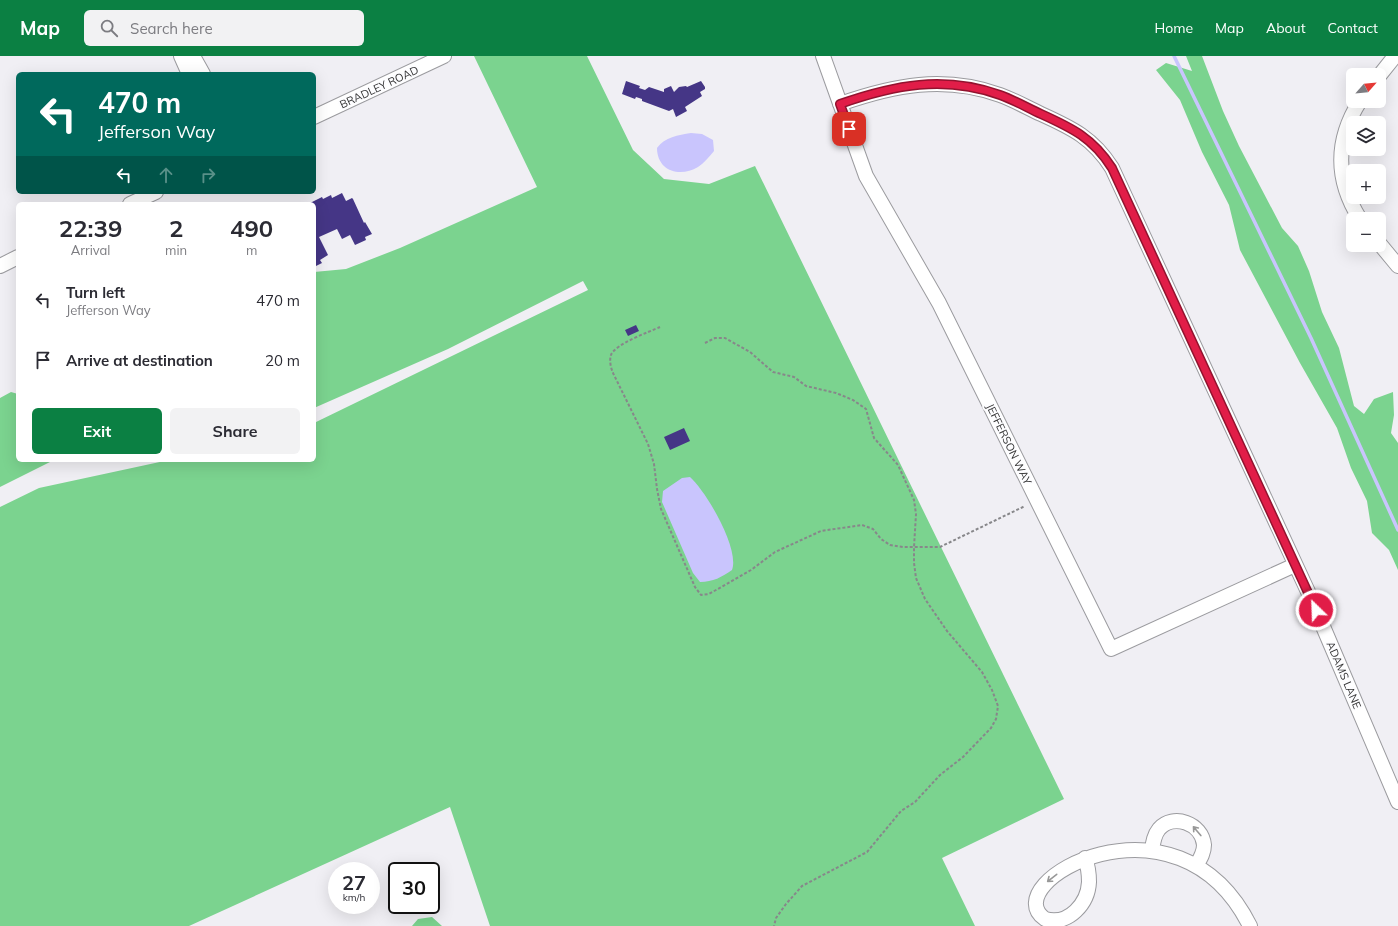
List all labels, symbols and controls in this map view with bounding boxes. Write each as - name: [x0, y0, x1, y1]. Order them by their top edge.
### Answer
- search box: [84, 10, 364, 46]
- text: Map: [20, 16, 60, 40]
- icon: search: [98, 17, 120, 39]
- text: Search here: [130, 19, 213, 38]
- text: Home: [1154, 19, 1193, 37]
- text: Map: [1215, 19, 1244, 37]
- text: About: [1266, 19, 1306, 37]
- text: Contact: [1328, 19, 1378, 37]
- street label: BRADLEY ROAD: [337, 63, 421, 111]
- north arrow: [1346, 68, 1386, 108]
- map controls: [1346, 68, 1386, 252]
- text: 470 m: [98, 85, 181, 120]
- icon: left: [32, 88, 84, 140]
- pin: [832, 112, 866, 146]
- button: layers: [1346, 116, 1386, 156]
- icon: arrive: [838, 118, 860, 140]
- text: Jefferson Way: [98, 120, 215, 143]
- icon: left: [113, 164, 135, 186]
- icon: ahead: [155, 164, 177, 186]
- icon: right: [197, 164, 219, 186]
- button: +: [1346, 164, 1386, 204]
- button: −: [1346, 212, 1386, 252]
- text: 22:39: [59, 213, 122, 243]
- text: 2: [169, 213, 183, 243]
- text: 490: [230, 213, 273, 243]
- text: Arrival: [71, 242, 110, 258]
- text: min: [165, 242, 187, 258]
- text: m: [246, 242, 257, 258]
- text: Turn left: [66, 283, 125, 302]
- icon: left: [32, 289, 54, 311]
- text: 470 m: [256, 291, 300, 310]
- text: Jefferson Way: [66, 302, 151, 318]
- icon: arrive: [32, 349, 54, 371]
- text: Arrive at destination: [66, 351, 213, 370]
- text: 20 m: [265, 351, 300, 370]
- street label: JEFFERSON WAY: [983, 401, 1035, 487]
- button: Exit: [32, 408, 162, 454]
- button: Share: [170, 408, 300, 454]
- position arrow: [1295, 589, 1337, 631]
- street label: ADAMS LANE: [1323, 639, 1365, 711]
- one-way arrow: [1192, 825, 1201, 836]
- speed limit sign: 30: [388, 862, 440, 914]
- text: 27: [342, 870, 366, 895]
- one-way arrow: [1046, 873, 1057, 882]
- text: km/h: [343, 891, 365, 904]

